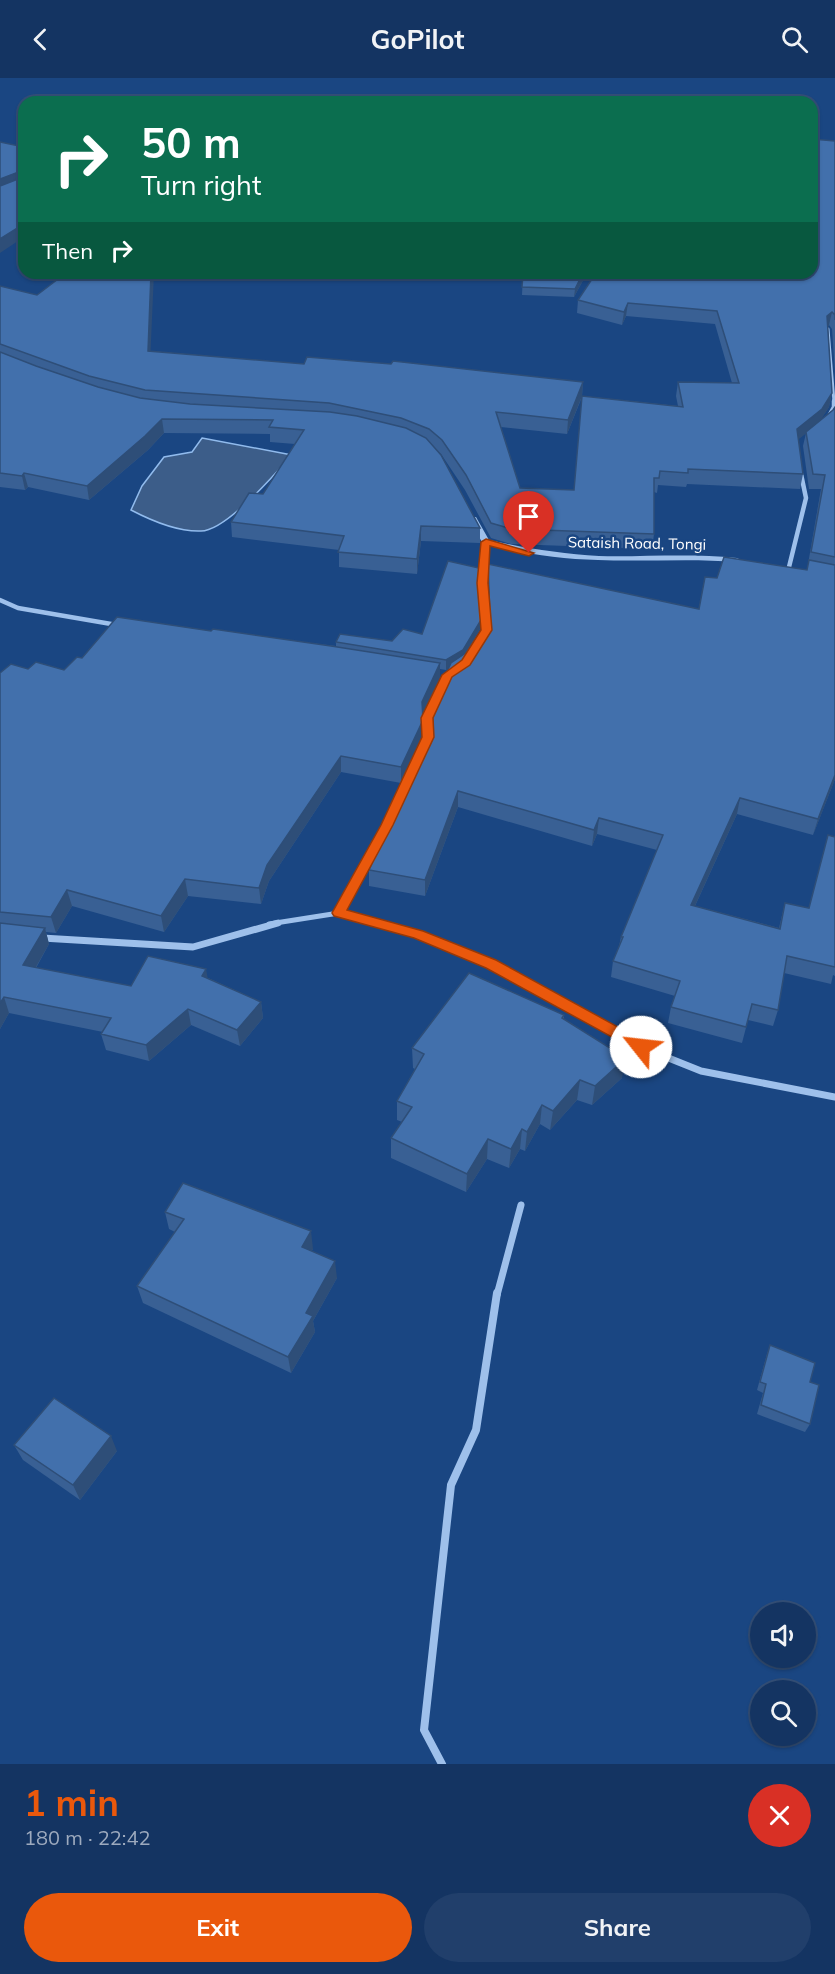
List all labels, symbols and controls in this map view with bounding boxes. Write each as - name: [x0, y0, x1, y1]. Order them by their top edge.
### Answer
- text: GoPilot: [370, 22, 465, 56]
- icon: back: [24, 23, 57, 56]
- icon: search: [778, 23, 811, 56]
- text: 50 m: [141, 116, 241, 169]
- icon: right: [42, 120, 120, 198]
- text: Turn right: [141, 168, 261, 202]
- icon: right: [105, 234, 138, 267]
- text: Then: [42, 237, 93, 265]
- pin: [503, 491, 554, 553]
- icon: arrive: [512, 500, 545, 533]
- street label: Sataish Road, Tongi: [568, 532, 706, 554]
- position arrow: [609, 1015, 673, 1079]
- map controls: [750, 1602, 816, 1746]
- button: sound: [750, 1602, 816, 1668]
- button: search: [750, 1680, 816, 1746]
- text: 1 min: [24, 1780, 119, 1825]
- button: close: [748, 1784, 811, 1847]
- text: 180 m · 22:42: [24, 1825, 150, 1850]
- button: Exit: [24, 1893, 412, 1962]
- button: Share: [424, 1893, 811, 1962]

